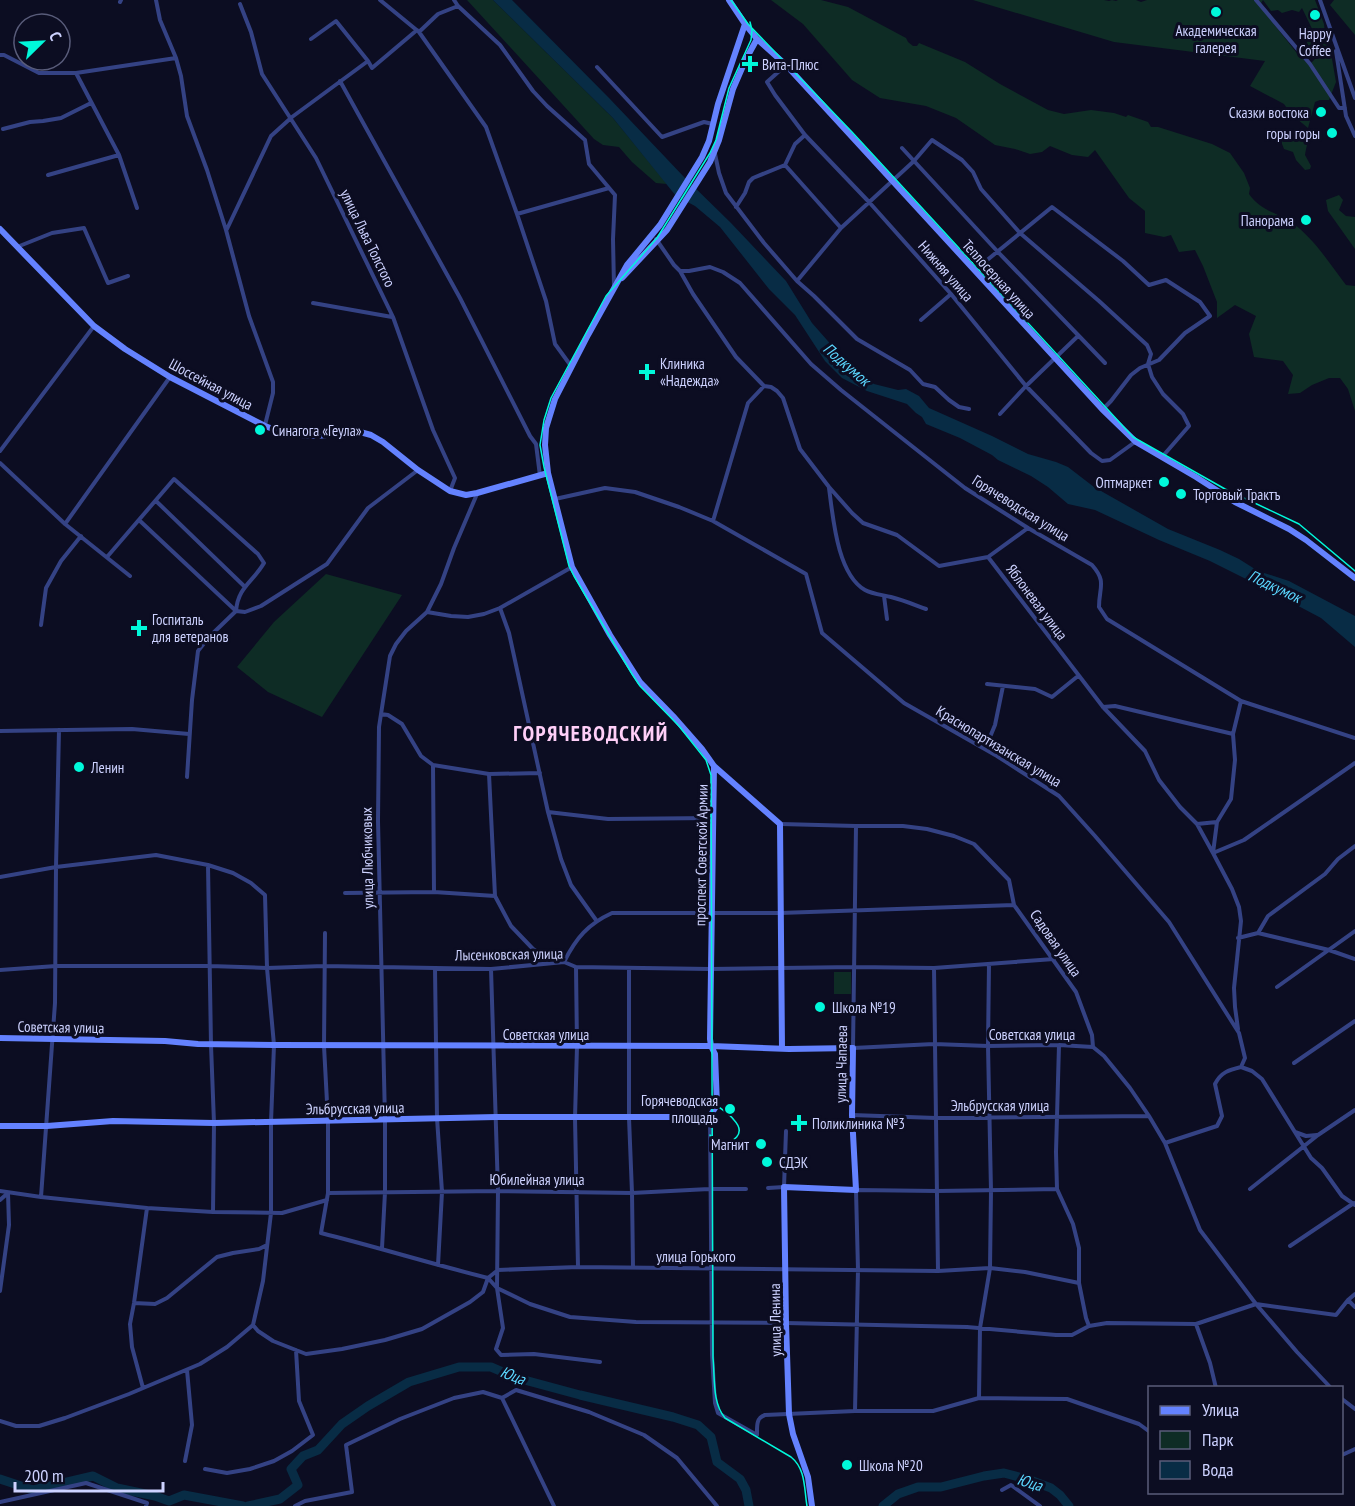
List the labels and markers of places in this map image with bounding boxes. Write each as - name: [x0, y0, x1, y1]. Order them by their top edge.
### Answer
- marker: Академическая галерея: [1209, 5, 1223, 19]
- marker: Happy Coffee: [1308, 8, 1322, 22]
- place label: Академическая галерея: [1175, 21, 1257, 57]
- place label: Happy Coffee: [1299, 24, 1332, 60]
- place label: Вита-Плюс: [762, 55, 820, 74]
- marker: Вита-Плюс: [743, 57, 757, 71]
- place label: Сказки востока: [1229, 103, 1309, 122]
- marker: Сказки востока: [1314, 105, 1328, 119]
- place label: горы горы: [1266, 124, 1320, 143]
- marker: горы горы: [1325, 126, 1339, 140]
- place label: Панорама: [1241, 211, 1294, 230]
- marker: Панорама: [1299, 213, 1313, 227]
- place label: Клиника «Надежда»: [660, 354, 719, 390]
- marker: Клиника «Надежда»: [638, 363, 656, 381]
- place label: Синагога «Геула»: [272, 421, 362, 440]
- marker: Синагога «Геула»: [253, 423, 267, 437]
- place label: Оптмаркет: [1095, 473, 1152, 492]
- marker: Оптмаркет: [1157, 475, 1171, 489]
- place label: Торговый Трактъ: [1193, 485, 1280, 504]
- marker: Торговый Трактъ: [1174, 487, 1188, 501]
- place label: Госпиталь для ветеранов: [152, 610, 229, 646]
- marker: Госпиталь для ветеранов: [130, 619, 148, 637]
- place label: Ленин: [90, 758, 124, 777]
- marker: Ленин: [72, 760, 86, 774]
- place label: Школа №19: [832, 998, 896, 1017]
- marker: Школа №19: [813, 1000, 827, 1014]
- place label: Горячеводская площадь: [641, 1091, 718, 1127]
- marker: Горячеводская площадь: [723, 1102, 737, 1116]
- marker: Поликлиника №3: [790, 1114, 808, 1132]
- place label: Поликлиника №3: [812, 1114, 905, 1133]
- place label: Магнит: [711, 1135, 749, 1154]
- marker: Магнит: [754, 1137, 768, 1151]
- place label: СДЭК: [779, 1153, 809, 1172]
- marker: СДЭК: [760, 1155, 774, 1169]
- place label: Школа №20: [859, 1456, 923, 1475]
- marker: Школа №20: [840, 1458, 854, 1472]

